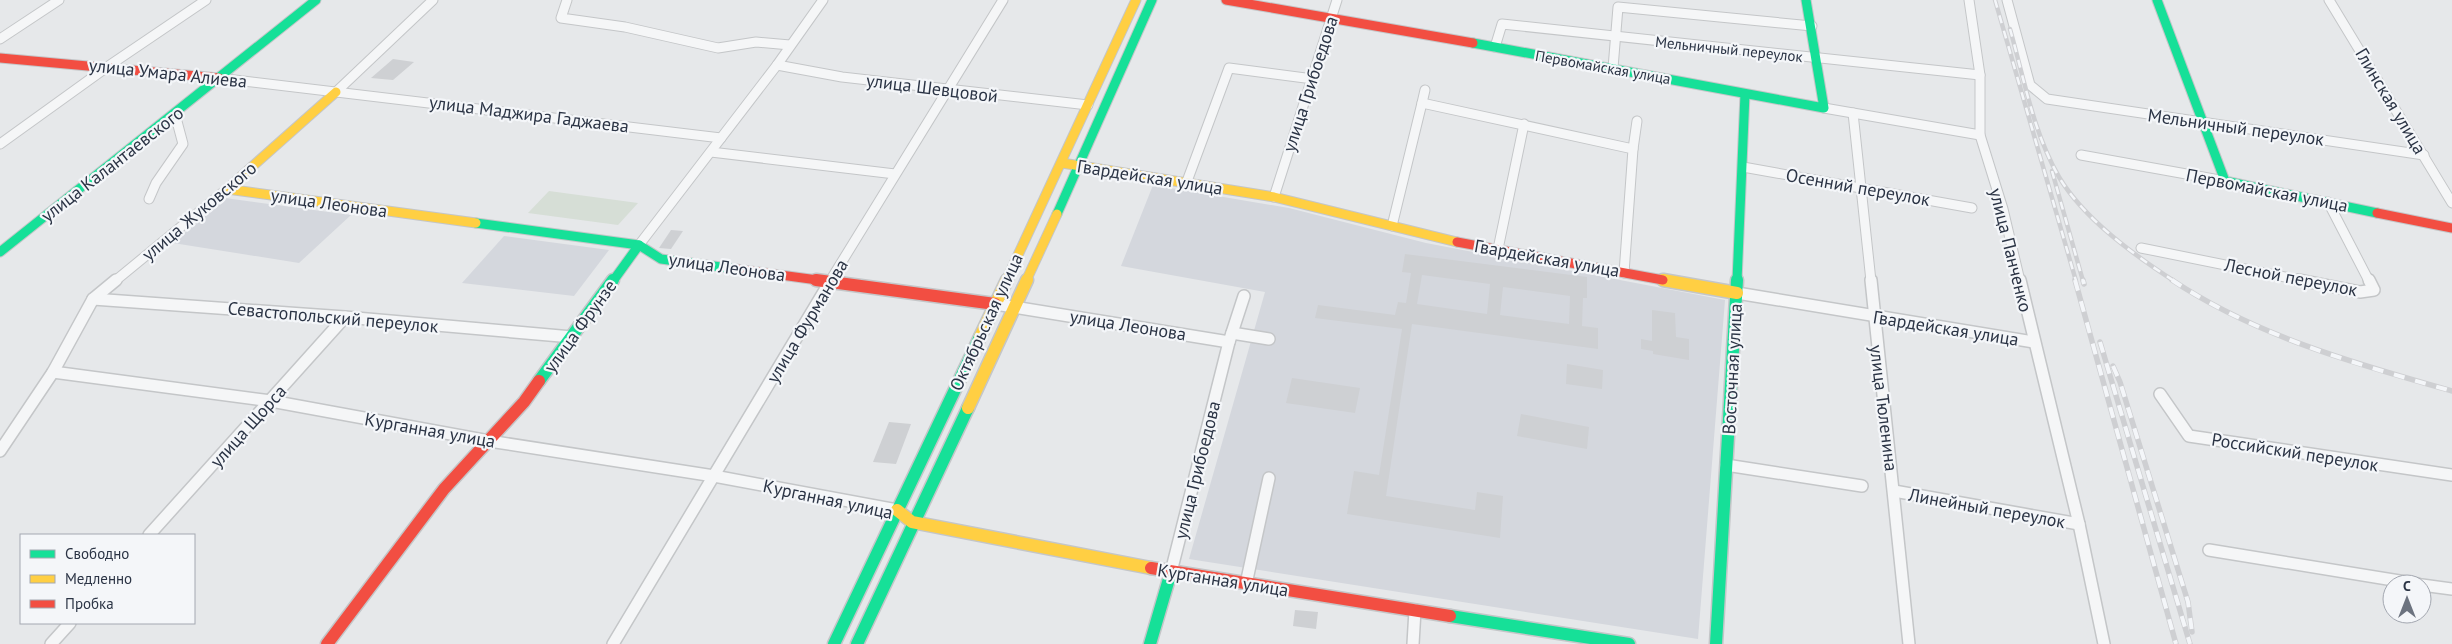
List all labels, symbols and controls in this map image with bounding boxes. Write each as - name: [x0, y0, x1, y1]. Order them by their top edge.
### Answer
- street label: улица Грибоедова: [1277, 13, 1343, 155]
- street label: Мельничный переулок: [1654, 32, 1804, 66]
- street label: Глинская улица: [2350, 44, 2432, 158]
- street label: Первомайская улица: [1534, 46, 1672, 88]
- street label: улица Умара Алиева: [88, 53, 248, 93]
- street label: улица Шевцовой: [865, 69, 999, 107]
- street label: улица Маджира Гаджаева: [428, 90, 630, 138]
- street label: улица Калантаевского: [36, 101, 188, 227]
- street label: Мельничный переулок: [2146, 103, 2326, 151]
- street label: Гвардейская улица: [1076, 154, 1224, 200]
- street label: улица Жуковского: [137, 156, 261, 266]
- street label: Осенний переулок: [1784, 163, 1932, 211]
- street label: Первомайская улица: [2184, 163, 2350, 217]
- street label: улица Леонова: [269, 183, 389, 223]
- street label: улица Панченко: [1984, 186, 2038, 314]
- street label: Гвардейская улица: [1473, 234, 1621, 282]
- street label: улица Леонова: [667, 247, 787, 287]
- street label: Октябрьская улица: [944, 250, 1028, 394]
- street label: Лесной переулок: [2222, 253, 2360, 301]
- street label: улица Фурманова: [761, 255, 853, 387]
- street label: улица Фрунзе: [539, 275, 621, 377]
- street label: Севастопольский переулок: [227, 296, 440, 338]
- street label: Восточная улица: [1717, 303, 1747, 435]
- street label: улица Леонова: [1068, 304, 1188, 346]
- street label: Гвардейская улица: [1872, 305, 2020, 351]
- street label: улица Тюленина: [1865, 343, 1903, 473]
- street label: улица Щорса: [205, 380, 291, 472]
- street label: улица Грибоедова: [1169, 399, 1225, 541]
- street label: Курганная улица: [363, 407, 497, 453]
- street label: Российский переулок: [2210, 427, 2380, 477]
- street label: Курганная улица: [761, 474, 895, 524]
- street label: Линейный переулок: [1906, 483, 2068, 533]
- legend: [20, 534, 195, 624]
- text: Свободно: [65, 544, 129, 563]
- street label: Курганная улица: [1156, 558, 1290, 602]
- text: Медленно: [65, 569, 132, 588]
- north arrow: [2382, 574, 2432, 624]
- text: С: [2403, 577, 2411, 595]
- text: Пробка: [65, 594, 114, 613]

